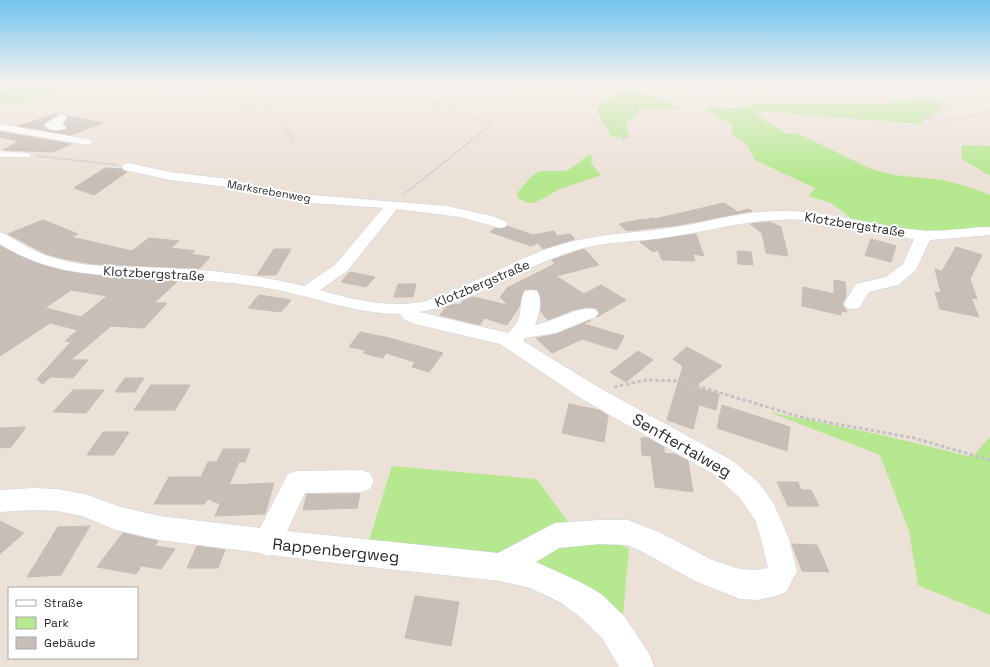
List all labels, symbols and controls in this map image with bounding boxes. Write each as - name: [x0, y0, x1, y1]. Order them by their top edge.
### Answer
- street label: Marksrebenweg: [226, 177, 312, 205]
- street label: Klotzbergstraße: [803, 208, 906, 241]
- street label: Klotzbergstraße: [432, 256, 532, 311]
- street label: Klotzbergstraße: [103, 262, 205, 285]
- street label: Senftertalweg: [628, 409, 735, 482]
- street label: Rappenbergweg: [272, 533, 400, 568]
- legend: [8, 587, 138, 659]
- text: Straße: [44, 595, 83, 611]
- text: Park: [44, 615, 69, 631]
- text: Gebäude: [44, 635, 96, 651]

